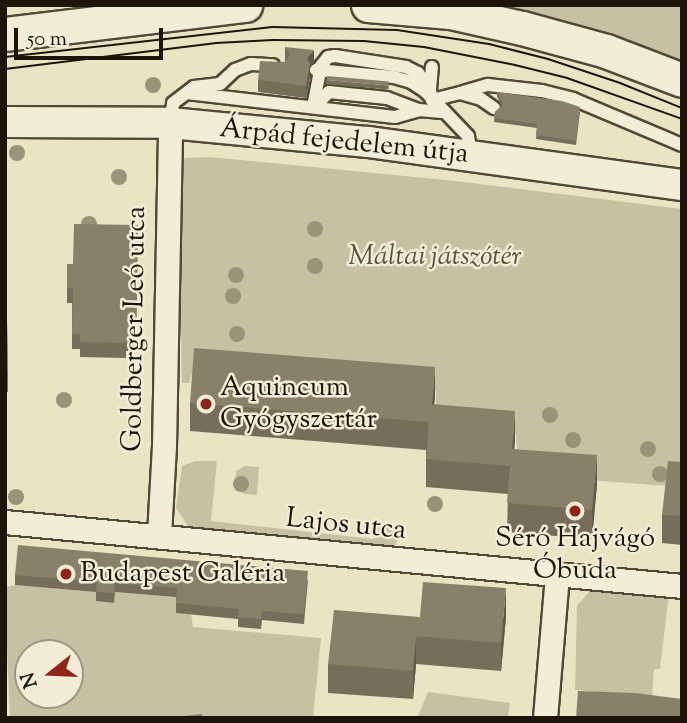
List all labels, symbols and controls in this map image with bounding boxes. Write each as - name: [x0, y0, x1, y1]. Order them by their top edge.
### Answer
- scale bar: [18, 14, 166, 58]
- text: 50 m: [27, 25, 67, 55]
- street label: Árpád fejedelem útja: [218, 112, 470, 172]
- street label: Goldberger Leó utca: [116, 206, 154, 452]
- park label: Máltai játszótér: [348, 240, 522, 274]
- place label: Aquincum Gyógyszertár: [220, 371, 377, 437]
- marker: Aquincum Gyógyszertár: [198, 396, 214, 412]
- street label: Lajos utca: [284, 502, 408, 548]
- marker: Séró Hajvágó Óbuda: [567, 503, 583, 519]
- place label: Séró Hajvágó Óbuda: [495, 522, 655, 588]
- place label: Budapest Galéria: [80, 557, 285, 591]
- marker: Budapest Galéria: [58, 566, 74, 582]
- north arrow: [14, 639, 84, 709]
- text: N: [15, 669, 46, 691]

